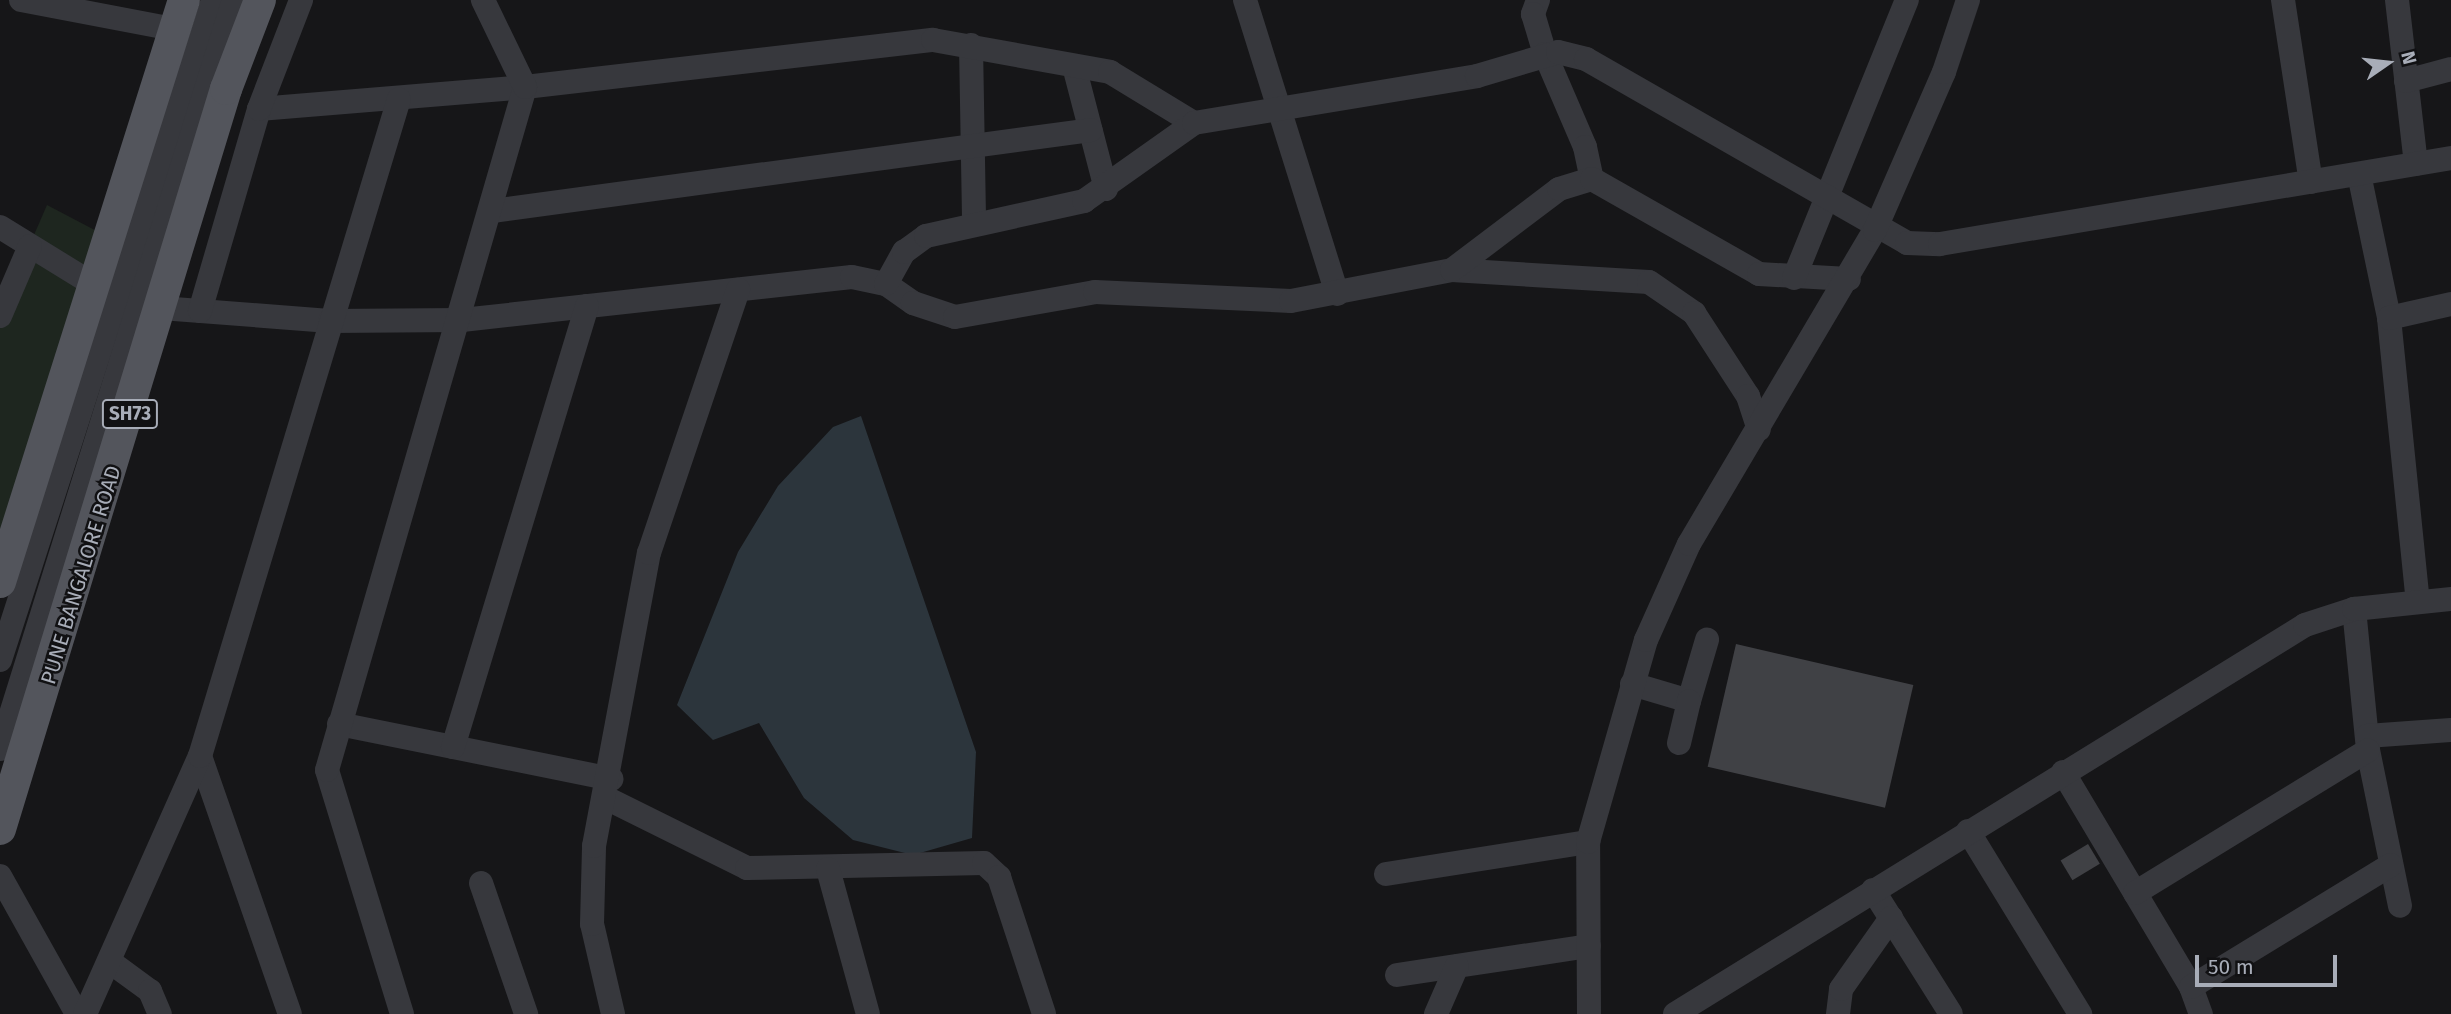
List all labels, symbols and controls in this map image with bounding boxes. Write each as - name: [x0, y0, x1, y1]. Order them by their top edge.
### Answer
- north arrow: [2353, 28, 2423, 98]
- text: N: [2396, 49, 2422, 67]
- road number: SH73: [100, 398, 160, 430]
- street label: PUNE BANGALORE ROAD: [36, 463, 126, 687]
- scale bar: [2199, 940, 2341, 984]
- text: 50 m: [2208, 954, 2254, 980]

